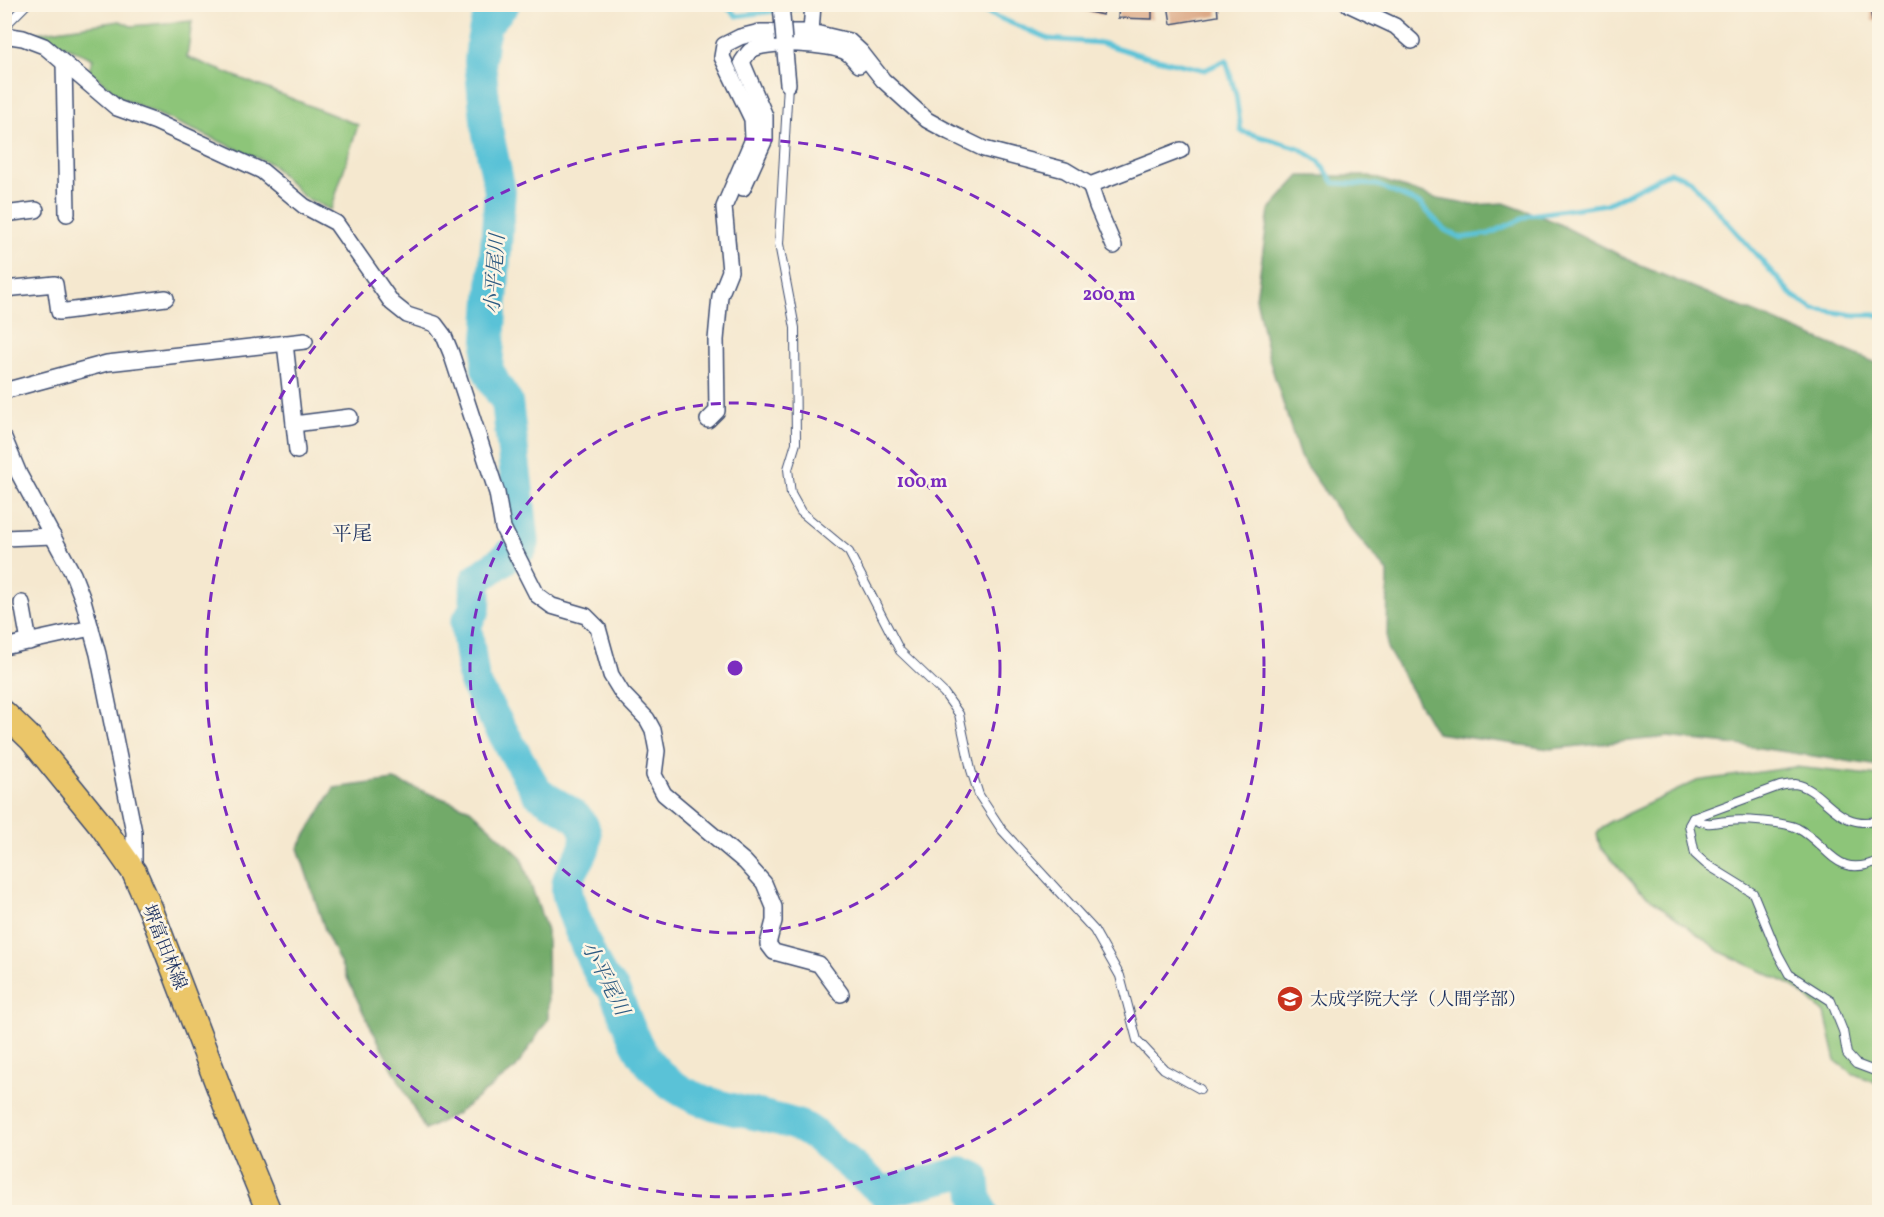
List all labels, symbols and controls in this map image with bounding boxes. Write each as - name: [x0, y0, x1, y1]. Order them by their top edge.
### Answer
- water label: 小平尾川: [479, 231, 513, 315]
- text: 200 m: [1083, 283, 1135, 308]
- text: 100 m: [897, 470, 947, 495]
- district label: 平尾: [332, 521, 372, 549]
- centre of rings: [725, 658, 745, 678]
- street label: 堺富田林線: [135, 901, 192, 994]
- water label: 小平尾川: [574, 937, 636, 1023]
- school or university icon: 太成学院大学（人間学部）: [1275, 984, 1305, 1014]
- place label: 太成学院大学（人間学部）: [1310, 988, 1526, 1013]

